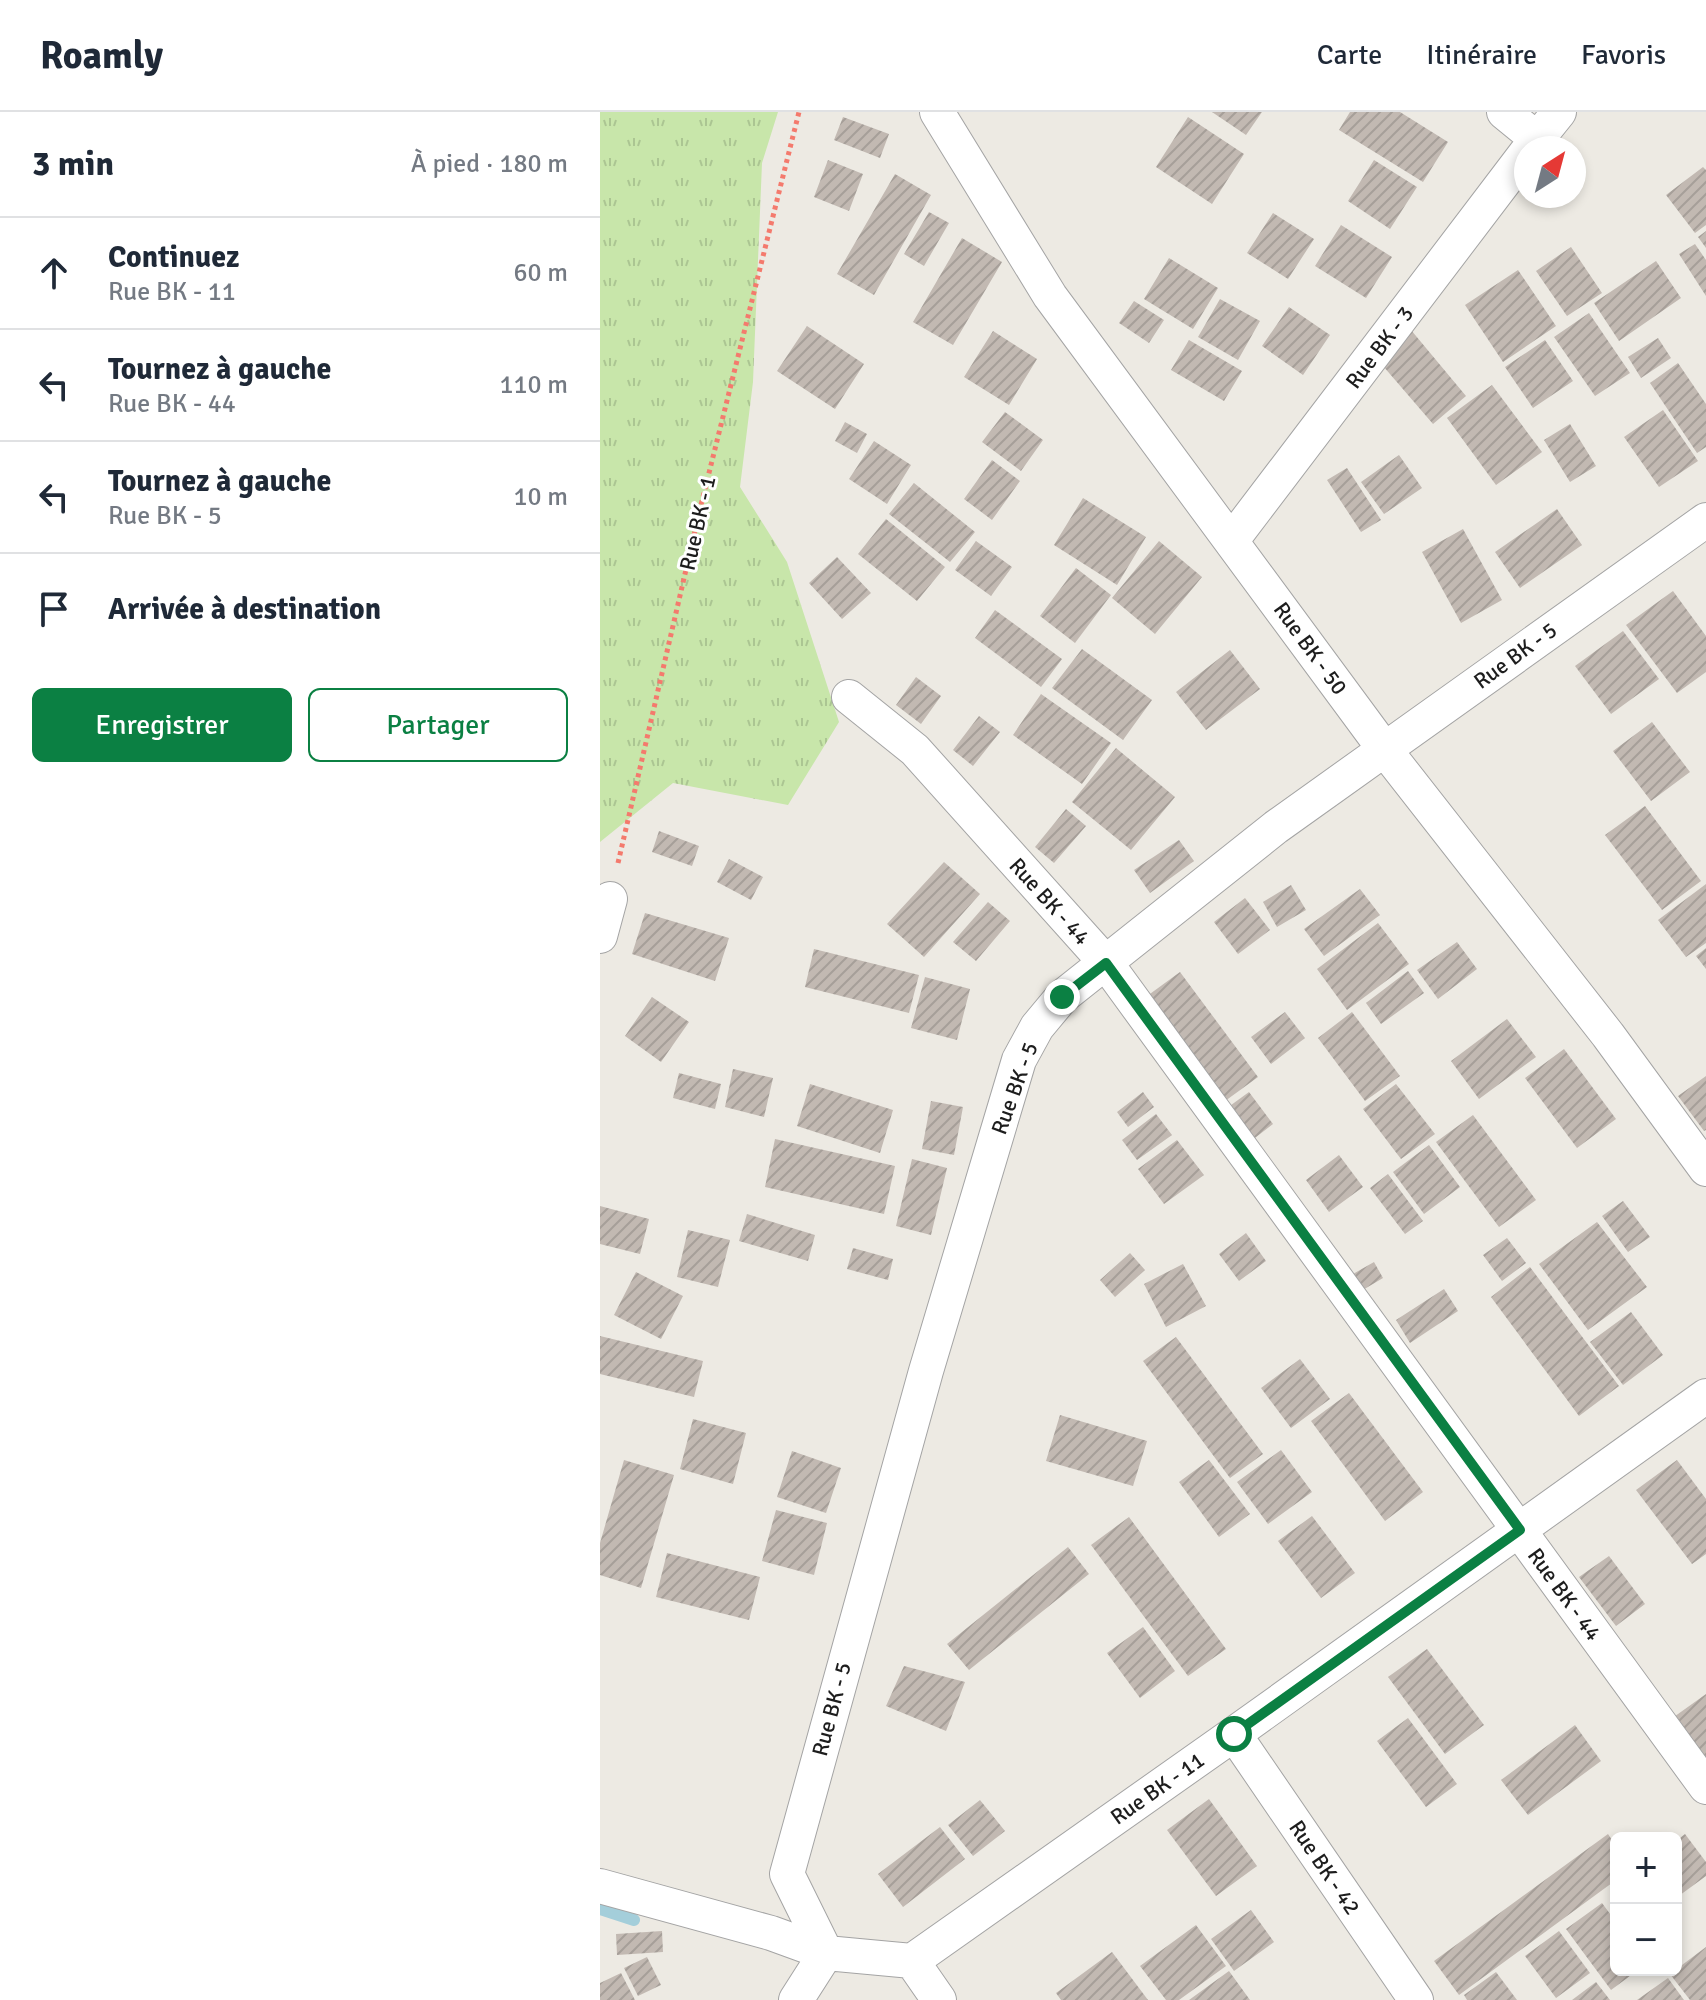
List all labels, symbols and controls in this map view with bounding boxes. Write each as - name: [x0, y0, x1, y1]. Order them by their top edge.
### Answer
- text: Roamly: [40, 32, 163, 79]
- text: Carte: [1317, 38, 1382, 72]
- text: Itinéraire: [1426, 38, 1537, 72]
- text: Favoris: [1581, 38, 1666, 72]
- north arrow: [1514, 136, 1586, 208]
- text: 3 min: [32, 143, 114, 185]
- text: À pied · 180 m: [411, 148, 568, 180]
- text: Continuez: [108, 239, 240, 276]
- icon: ahead: [32, 251, 76, 295]
- text: 60 m: [513, 257, 568, 289]
- text: Rue BK - 11: [108, 276, 236, 308]
- street label: Rue BK - 3: [1340, 301, 1419, 394]
- text: Tournez à gauche: [108, 351, 331, 388]
- icon: left: [32, 363, 76, 407]
- text: 110 m: [499, 369, 568, 401]
- text: Rue BK - 44: [108, 388, 236, 420]
- text: Tournez à gauche: [108, 463, 331, 500]
- street label: Rue BK - 1: [674, 473, 721, 573]
- icon: left: [32, 475, 76, 519]
- text: 10 m: [513, 481, 568, 513]
- text: Rue BK - 5: [108, 500, 222, 532]
- icon: arrive: [32, 587, 76, 631]
- text: Arrivée à destination: [108, 591, 381, 628]
- street label: Rue BK - 50: [1268, 597, 1353, 700]
- street label: Rue BK - 5: [1468, 616, 1562, 695]
- button: Enregistrer: [32, 688, 292, 762]
- button: Partager: [308, 688, 568, 762]
- street label: Rue BK - 44: [1003, 852, 1096, 951]
- route end: [1044, 979, 1080, 1015]
- street label: Rue BK - 5: [985, 1038, 1044, 1138]
- street label: Rue BK - 44: [1522, 1543, 1607, 1646]
- street label: Rue BK - 5: [806, 1659, 857, 1759]
- route start: [1216, 1716, 1252, 1752]
- street label: Rue BK - 11: [1105, 1746, 1209, 1830]
- street label: Rue BK - 42: [1283, 1815, 1366, 1920]
- map controls: [1610, 1832, 1682, 1976]
- button: +: [1610, 1832, 1682, 1904]
- button: −: [1610, 1904, 1682, 1976]

